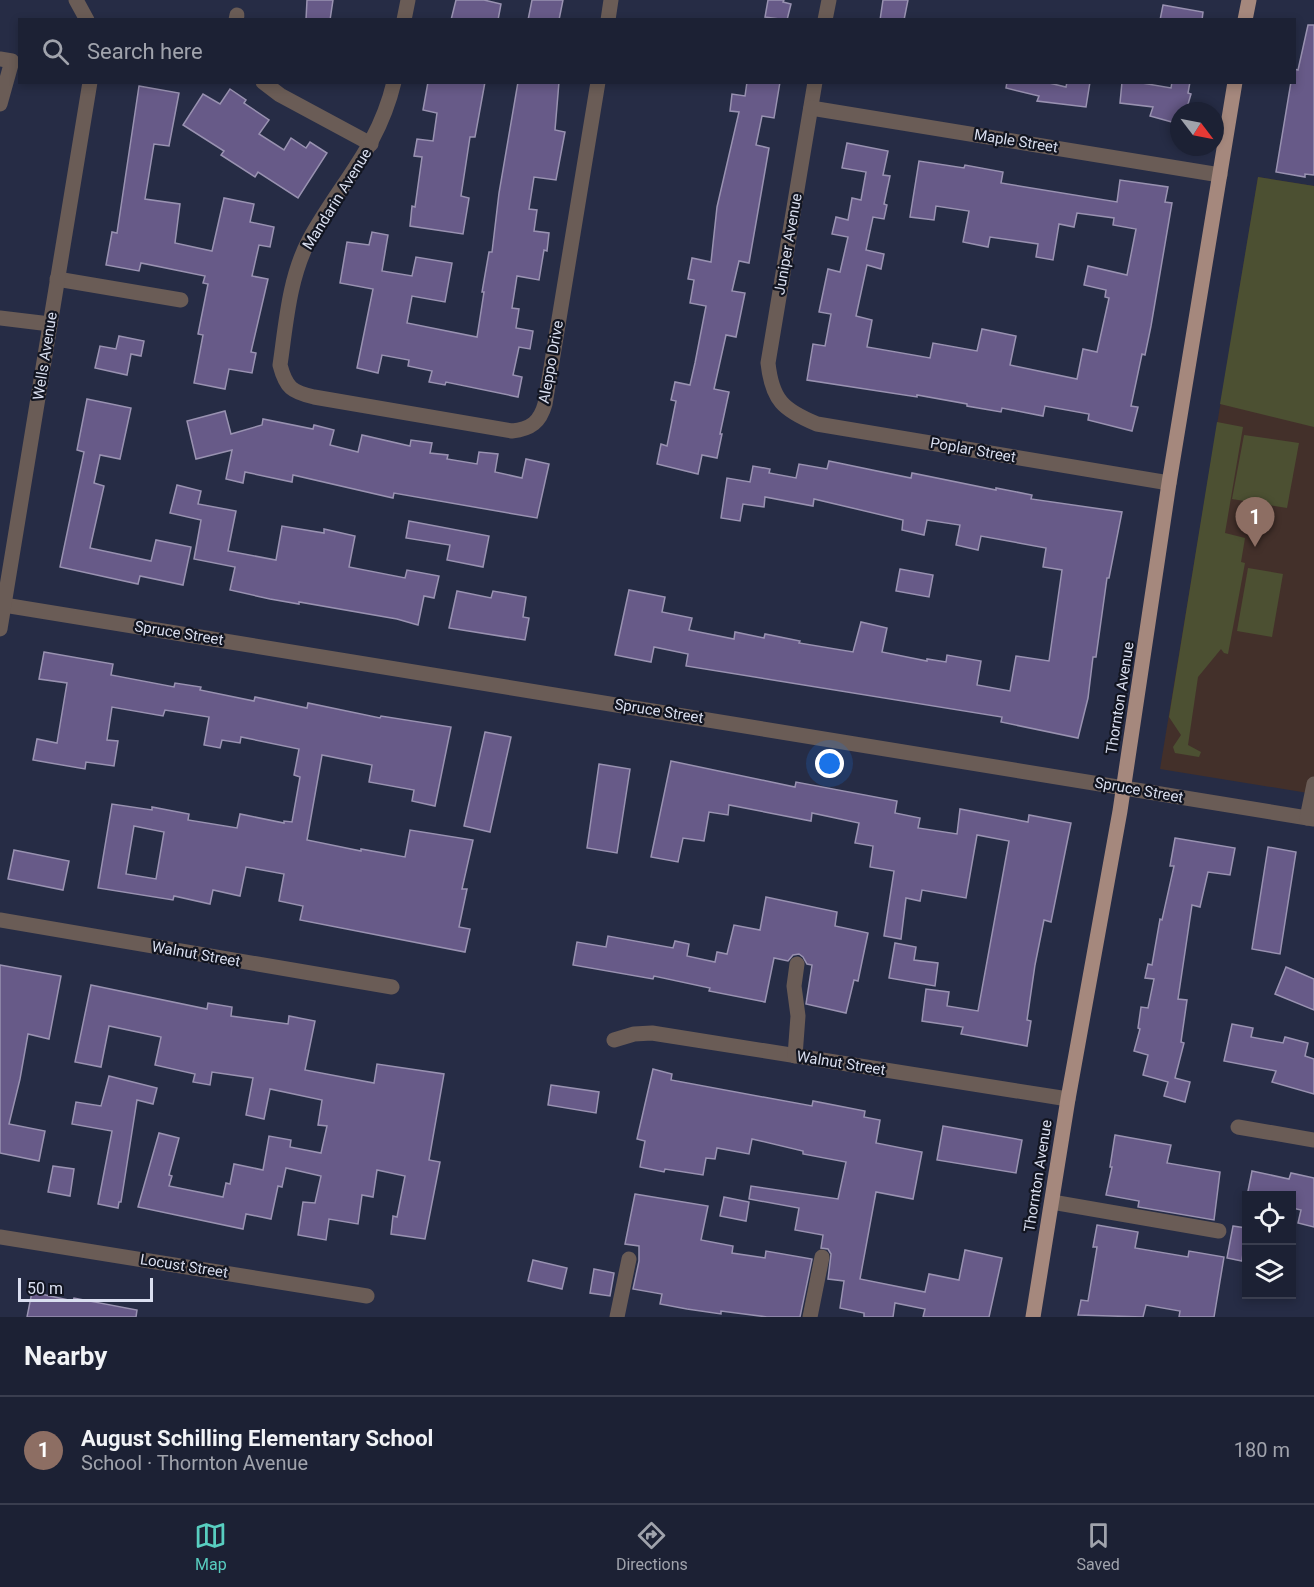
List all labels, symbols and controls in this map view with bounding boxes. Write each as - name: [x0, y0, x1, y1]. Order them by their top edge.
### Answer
- search box: [18, 18, 1296, 84]
- icon: search: [39, 35, 72, 68]
- text: Search here: [87, 39, 203, 64]
- north arrow: [1170, 102, 1224, 156]
- street label: Maple Street: [973, 125, 1059, 157]
- street label: Mandarin Avenue: [299, 145, 375, 253]
- street label: Juniper Avenue: [770, 192, 806, 296]
- street label: Wells Avenue: [29, 311, 61, 401]
- street label: Aleppo Drive: [535, 319, 567, 405]
- street label: Poplar Street: [929, 434, 1017, 466]
- pin: 1: [1236, 498, 1274, 547]
- street label: Spruce Street: [133, 617, 225, 649]
- street label: Thornton Avenue: [1102, 640, 1138, 755]
- street label: Spruce Street: [613, 695, 705, 727]
- your location: [815, 749, 844, 778]
- street label: Spruce Street: [1093, 773, 1185, 807]
- street label: Walnut Street: [150, 937, 242, 971]
- street label: Walnut Street: [795, 1047, 887, 1079]
- street label: Thornton Avenue: [1020, 1118, 1056, 1233]
- map controls: [1242, 1191, 1296, 1299]
- button: locate: [1242, 1191, 1296, 1245]
- button: layers: [1242, 1245, 1296, 1299]
- street label: Locust Street: [139, 1250, 229, 1282]
- scale bar: [18, 1275, 153, 1302]
- text: 50 m: [27, 1279, 63, 1298]
- text: Nearby: [24, 1341, 107, 1371]
- text: August Schilling Elementary School: [81, 1426, 433, 1451]
- text: 1: [38, 1438, 49, 1462]
- text: 180 m: [1234, 1438, 1290, 1462]
- text: School · Thornton Avenue: [81, 1451, 308, 1475]
- tab: Map: [194, 1519, 227, 1574]
- tab: Directions: [616, 1519, 688, 1574]
- tab: Saved: [1076, 1519, 1120, 1574]

